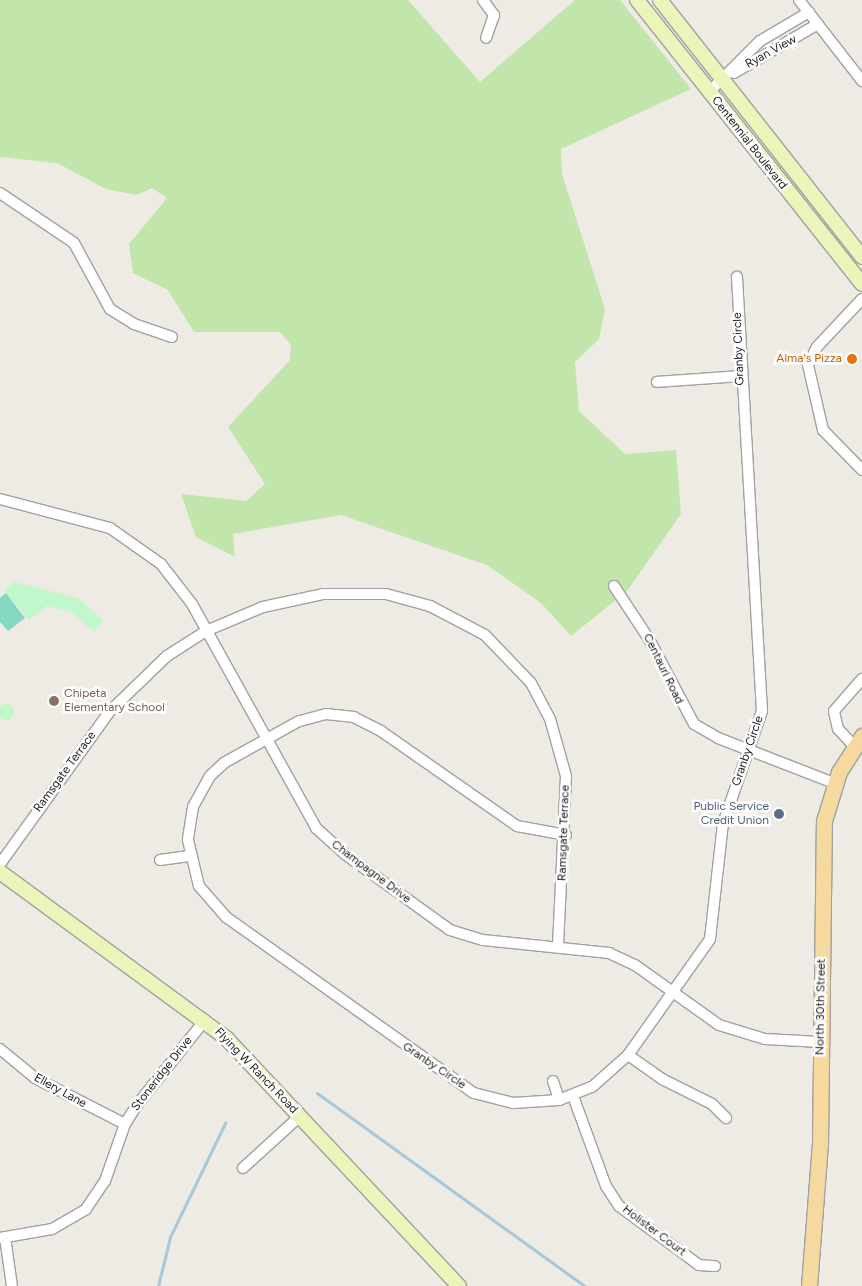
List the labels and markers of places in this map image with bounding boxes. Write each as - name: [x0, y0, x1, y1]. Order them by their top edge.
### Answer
- place label: Alma's Pizza: [776, 352, 842, 366]
- marker: Alma's Pizza: [846, 353, 858, 365]
- place label: Chipeta Elementary School: [64, 687, 165, 715]
- marker: Chipeta Elementary School: [48, 695, 60, 707]
- place label: Public Service Credit Union: [693, 800, 769, 828]
- marker: Public Service Credit Union: [773, 808, 785, 820]

